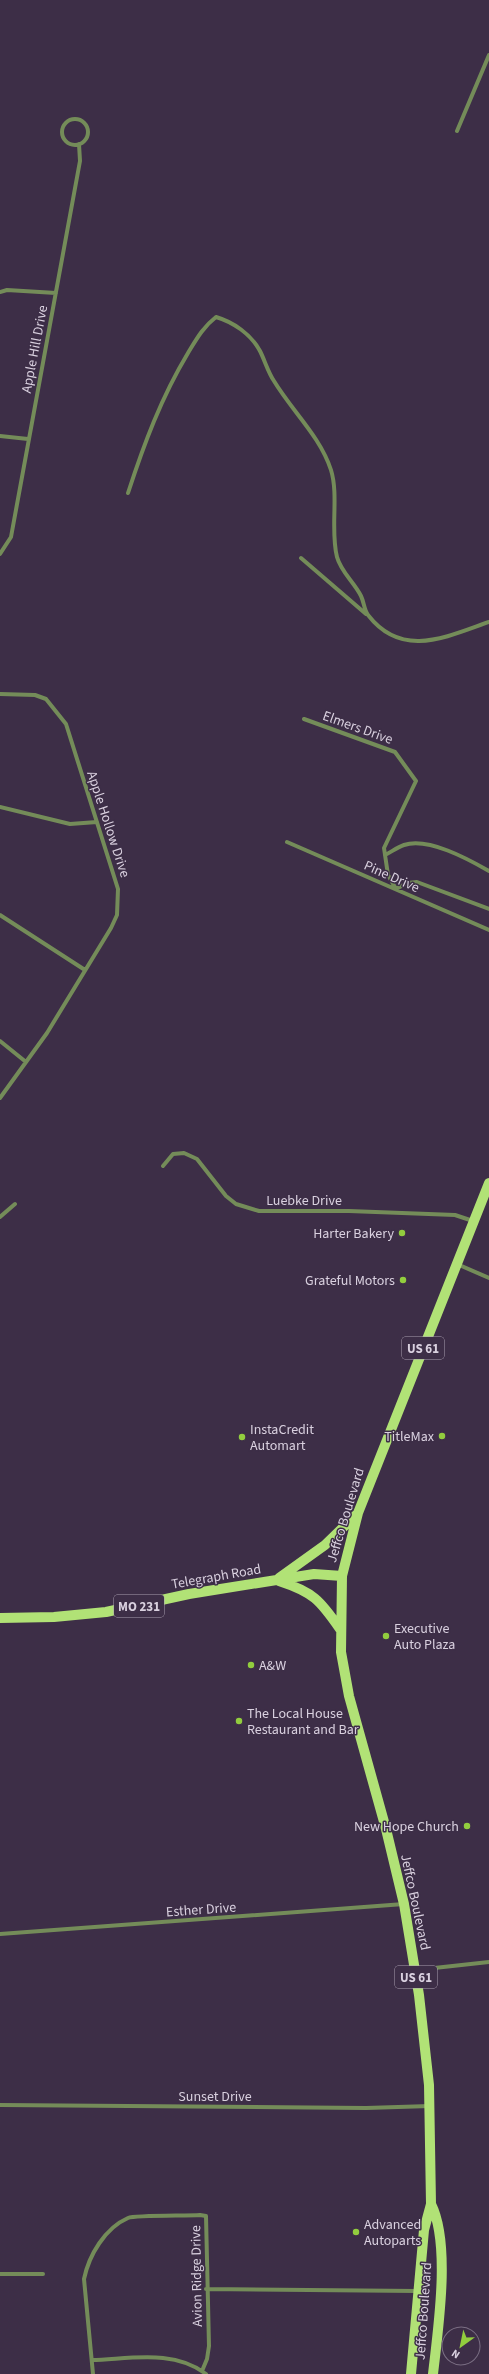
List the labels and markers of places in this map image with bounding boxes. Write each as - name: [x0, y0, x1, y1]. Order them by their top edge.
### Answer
- place label: Harter Bakery: [313, 1224, 394, 1244]
- marker: Harter Bakery: [397, 1228, 407, 1238]
- place label: Grateful Motors: [305, 1271, 395, 1291]
- marker: Grateful Motors: [398, 1275, 408, 1285]
- place label: InstaCredit Automart: [250, 1420, 314, 1456]
- place label: TitleMax: [384, 1427, 435, 1447]
- marker: TitleMax: [437, 1431, 447, 1441]
- marker: InstaCredit Automart: [237, 1432, 247, 1442]
- place label: Executive Auto Plaza: [394, 1619, 455, 1655]
- marker: Executive Auto Plaza: [381, 1631, 391, 1641]
- place label: A&W: [259, 1656, 286, 1676]
- marker: A&W: [246, 1660, 256, 1670]
- place label: The Local House Restaurant and Bar: [247, 1704, 359, 1740]
- marker: The Local House Restaurant and Bar: [234, 1716, 244, 1726]
- place label: New Hope Church: [354, 1817, 459, 1837]
- marker: New Hope Church: [462, 1821, 472, 1831]
- place label: Advanced Autoparts: [364, 2215, 421, 2251]
- marker: Advanced Autoparts: [351, 2227, 361, 2237]

